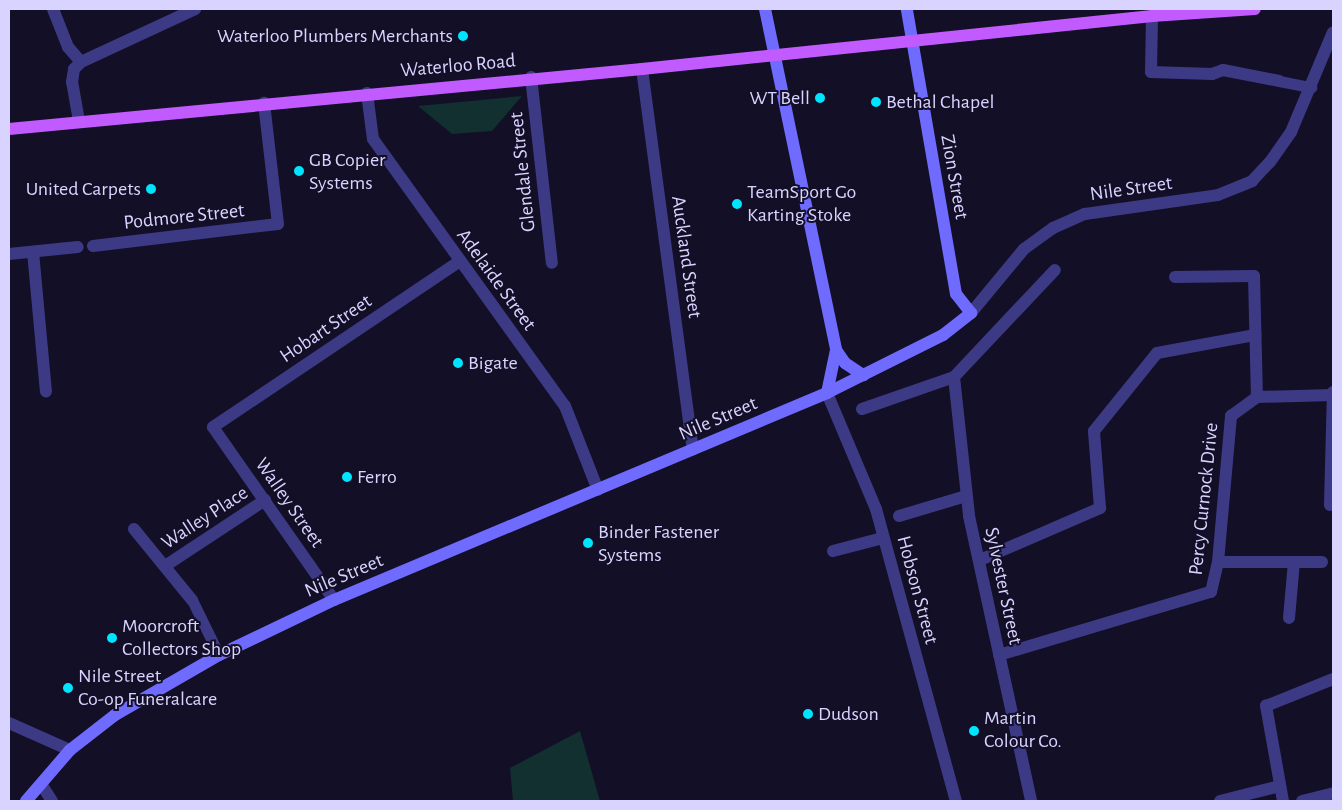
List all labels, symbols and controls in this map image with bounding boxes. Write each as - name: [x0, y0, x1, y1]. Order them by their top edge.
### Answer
- place label: Waterloo Plumbers Merchants: [217, 24, 453, 48]
- marker: Waterloo Plumbers Merchants: [457, 30, 469, 42]
- street label: Waterloo Road: [399, 49, 517, 83]
- place label: WT Bell: [749, 86, 810, 110]
- place label: Bethal Chapel: [886, 90, 994, 114]
- marker: WT Bell: [814, 92, 826, 104]
- marker: Bethal Chapel: [870, 96, 882, 108]
- street label: Glendale Street: [505, 111, 541, 233]
- street label: Zion Street: [935, 133, 973, 221]
- place label: GB Copier Systems: [309, 148, 386, 195]
- marker: GB Copier Systems: [293, 165, 305, 177]
- street label: Nile Street: [1088, 171, 1174, 207]
- place label: United Carpets: [26, 177, 141, 201]
- place label: TeamSport Go Karting Stoke: [747, 180, 856, 227]
- marker: United Carpets: [145, 183, 157, 195]
- street label: Auckland Street: [666, 194, 706, 320]
- marker: TeamSport Go Karting Stoke: [731, 198, 743, 210]
- street label: Podmore Street: [122, 199, 246, 235]
- street label: Adelaide Street: [451, 225, 541, 335]
- street label: Hobart Street: [275, 290, 377, 368]
- place label: Bigate: [468, 351, 518, 375]
- marker: Bigate: [452, 357, 464, 369]
- street label: Nile Street: [675, 392, 761, 446]
- street label: Percy Curnock Drive: [1184, 422, 1224, 576]
- street label: Walley Street: [249, 454, 329, 552]
- place label: Ferro: [357, 465, 397, 489]
- marker: Ferro: [341, 471, 353, 483]
- street label: Walley Place: [157, 481, 253, 555]
- place label: Binder Fastener Systems: [598, 520, 719, 567]
- street label: Sylvester Street: [979, 525, 1027, 647]
- street label: Hobson Street: [891, 533, 943, 647]
- marker: Binder Fastener Systems: [582, 537, 594, 549]
- street label: Nile Street: [301, 549, 387, 603]
- place label: Moorcroft Collectors Shop: [122, 614, 241, 661]
- marker: Moorcroft Collectors Shop: [106, 632, 118, 644]
- place label: Nile Street Co-op Funeralcare: [78, 664, 217, 711]
- marker: Nile Street Co-op Funeralcare: [62, 682, 74, 694]
- place label: Dudson: [818, 702, 879, 726]
- place label: Martin Colour Co.: [984, 707, 1062, 754]
- marker: Dudson: [802, 708, 814, 720]
- marker: Martin Colour Co.: [968, 725, 980, 737]

